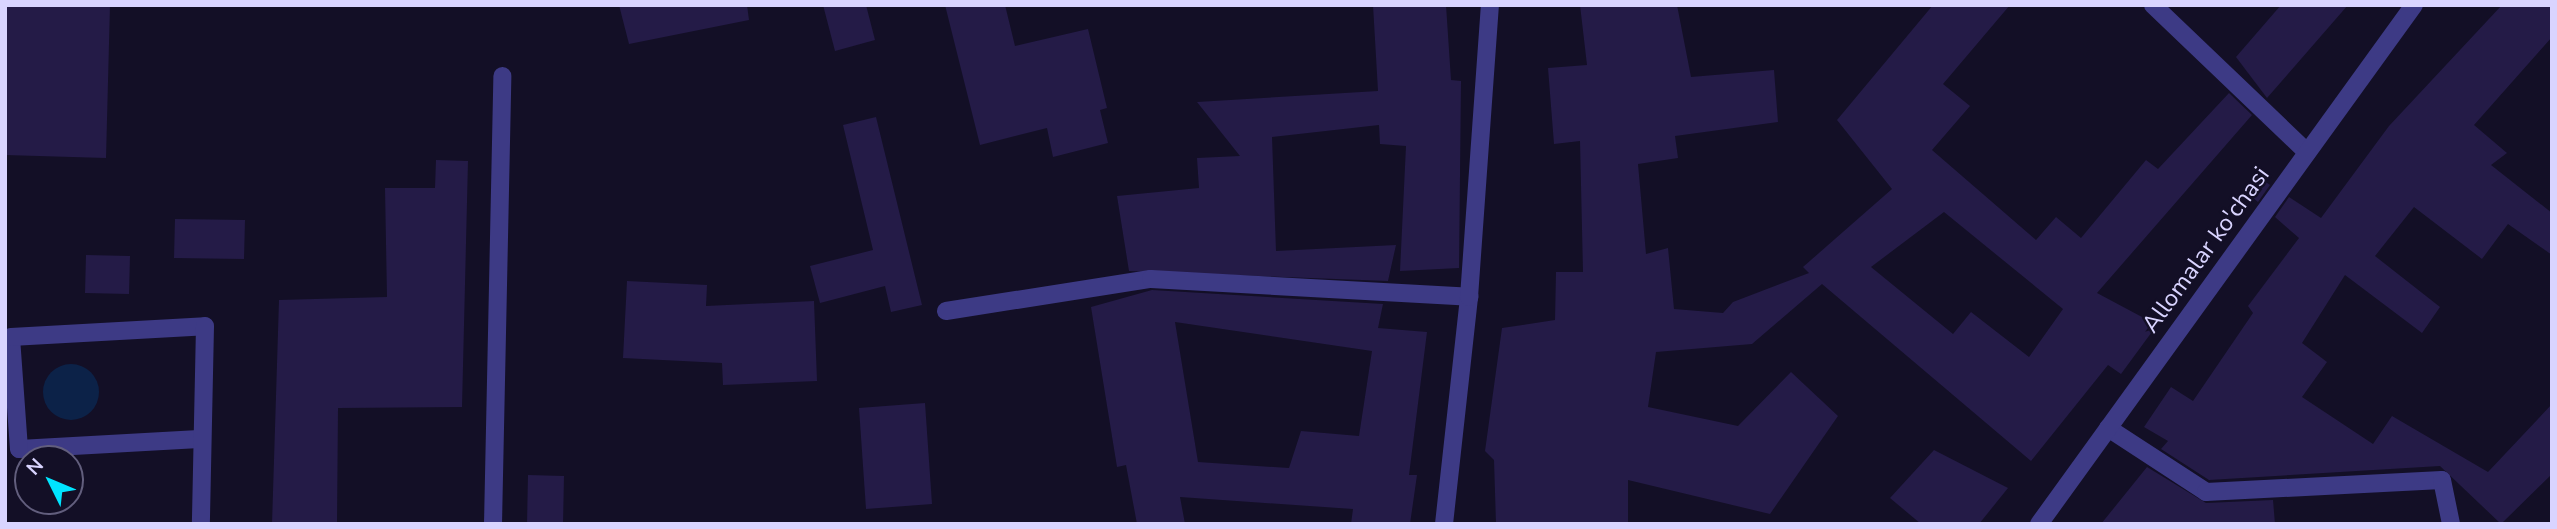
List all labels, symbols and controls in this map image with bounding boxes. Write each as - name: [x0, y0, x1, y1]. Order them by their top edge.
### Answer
- street label: Allomalar ko'chasi: [2136, 162, 2276, 338]
- north arrow: [14, 445, 84, 515]
- text: N: [21, 453, 49, 481]

